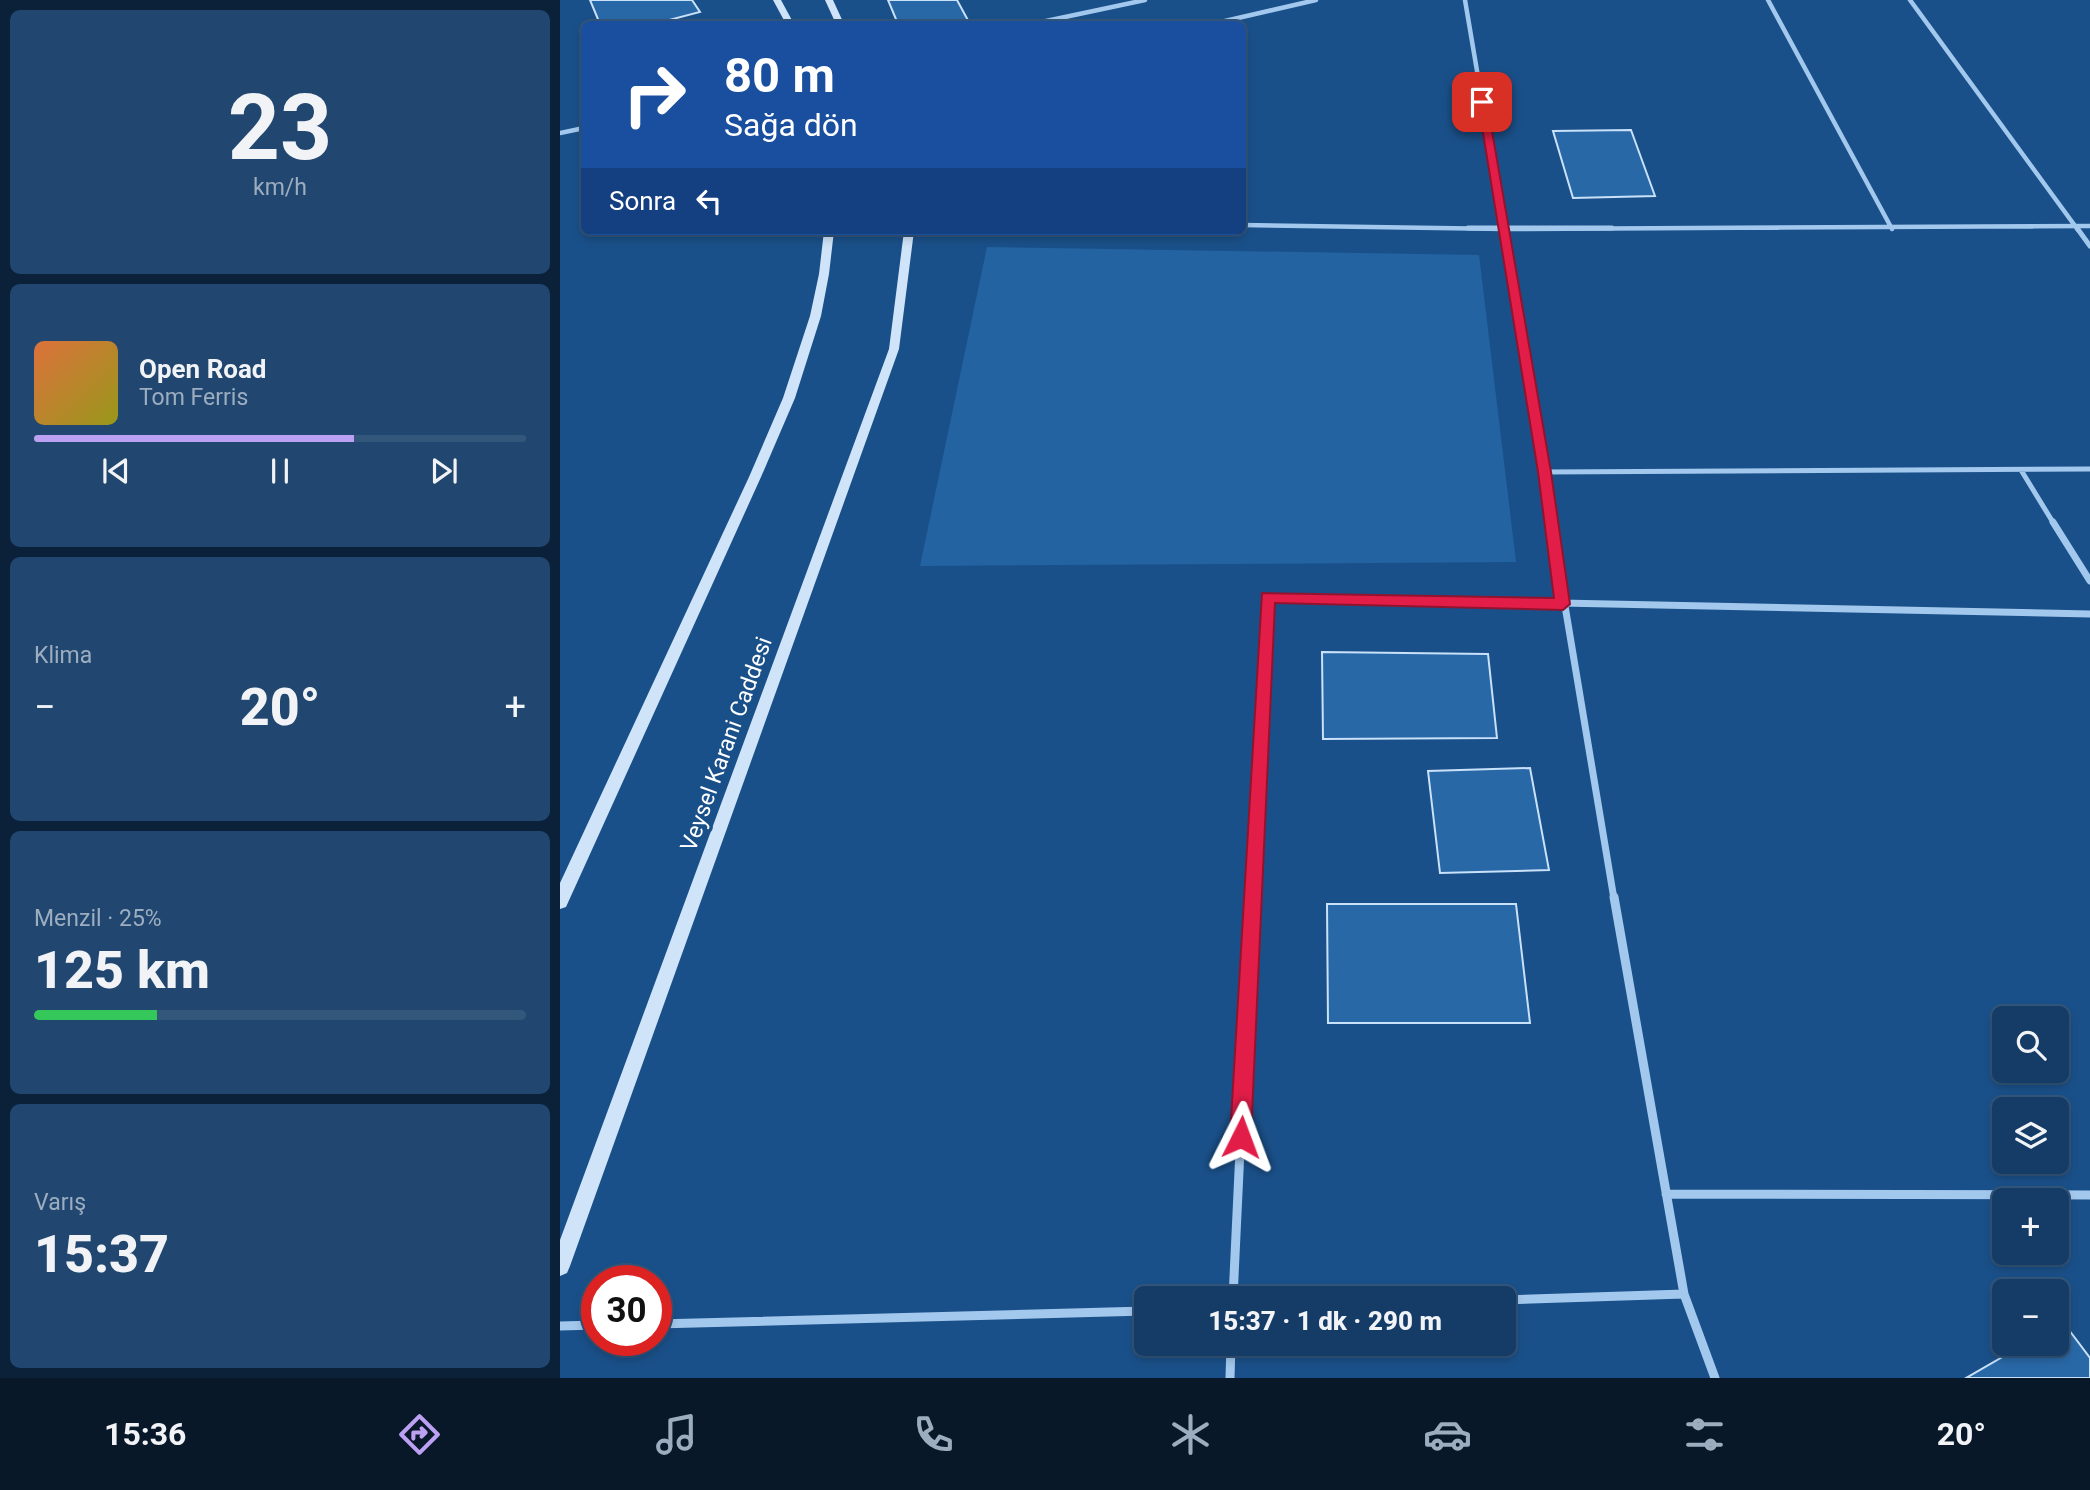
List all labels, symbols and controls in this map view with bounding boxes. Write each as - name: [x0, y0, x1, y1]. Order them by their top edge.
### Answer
- text: 80 m: [724, 47, 835, 104]
- icon: right: [609, 49, 700, 140]
- pin: [1452, 72, 1512, 132]
- text: 23: [228, 75, 332, 181]
- icon: arrive: [1463, 83, 1501, 121]
- text: Sağa dön: [724, 106, 858, 144]
- text: km/h: [253, 174, 307, 201]
- icon: left: [690, 182, 728, 220]
- text: Sonra: [609, 186, 676, 216]
- text: Open Road: [139, 354, 267, 384]
- text: Tom Ferris: [139, 384, 248, 411]
- icon: previous: [97, 452, 135, 490]
- icon: pause: [261, 452, 299, 490]
- icon: next: [425, 452, 463, 490]
- street label: Veysel Karani Caddesi: [675, 633, 778, 855]
- text: Klima: [34, 642, 92, 669]
- text: 20°: [240, 677, 320, 738]
- text: −: [34, 685, 56, 729]
- text: +: [504, 685, 526, 729]
- text: Menzil · 25%: [34, 905, 162, 932]
- text: 125 km: [34, 940, 210, 1001]
- map controls: [1992, 1006, 2069, 1356]
- button: search: [1992, 1006, 2069, 1083]
- button: layers: [1992, 1097, 2069, 1174]
- position arrow: [1204, 1100, 1278, 1174]
- button: +: [1992, 1188, 2069, 1265]
- text: Varış: [34, 1189, 86, 1216]
- text: 15:37: [34, 1224, 169, 1285]
- speed limit sign: 30: [581, 1265, 672, 1356]
- button: −: [1992, 1279, 2069, 1356]
- text: 15:37 · 1 dk · 290 m: [1208, 1306, 1442, 1336]
- icon: directions: [395, 1410, 444, 1459]
- icon: music: [652, 1410, 701, 1459]
- icon: phone: [909, 1410, 958, 1459]
- icon: climate: [1166, 1410, 1215, 1459]
- icon: car: [1423, 1410, 1472, 1459]
- icon: filters: [1680, 1410, 1729, 1459]
- text: 15:36: [104, 1415, 186, 1453]
- text: 20°: [1937, 1415, 1986, 1453]

